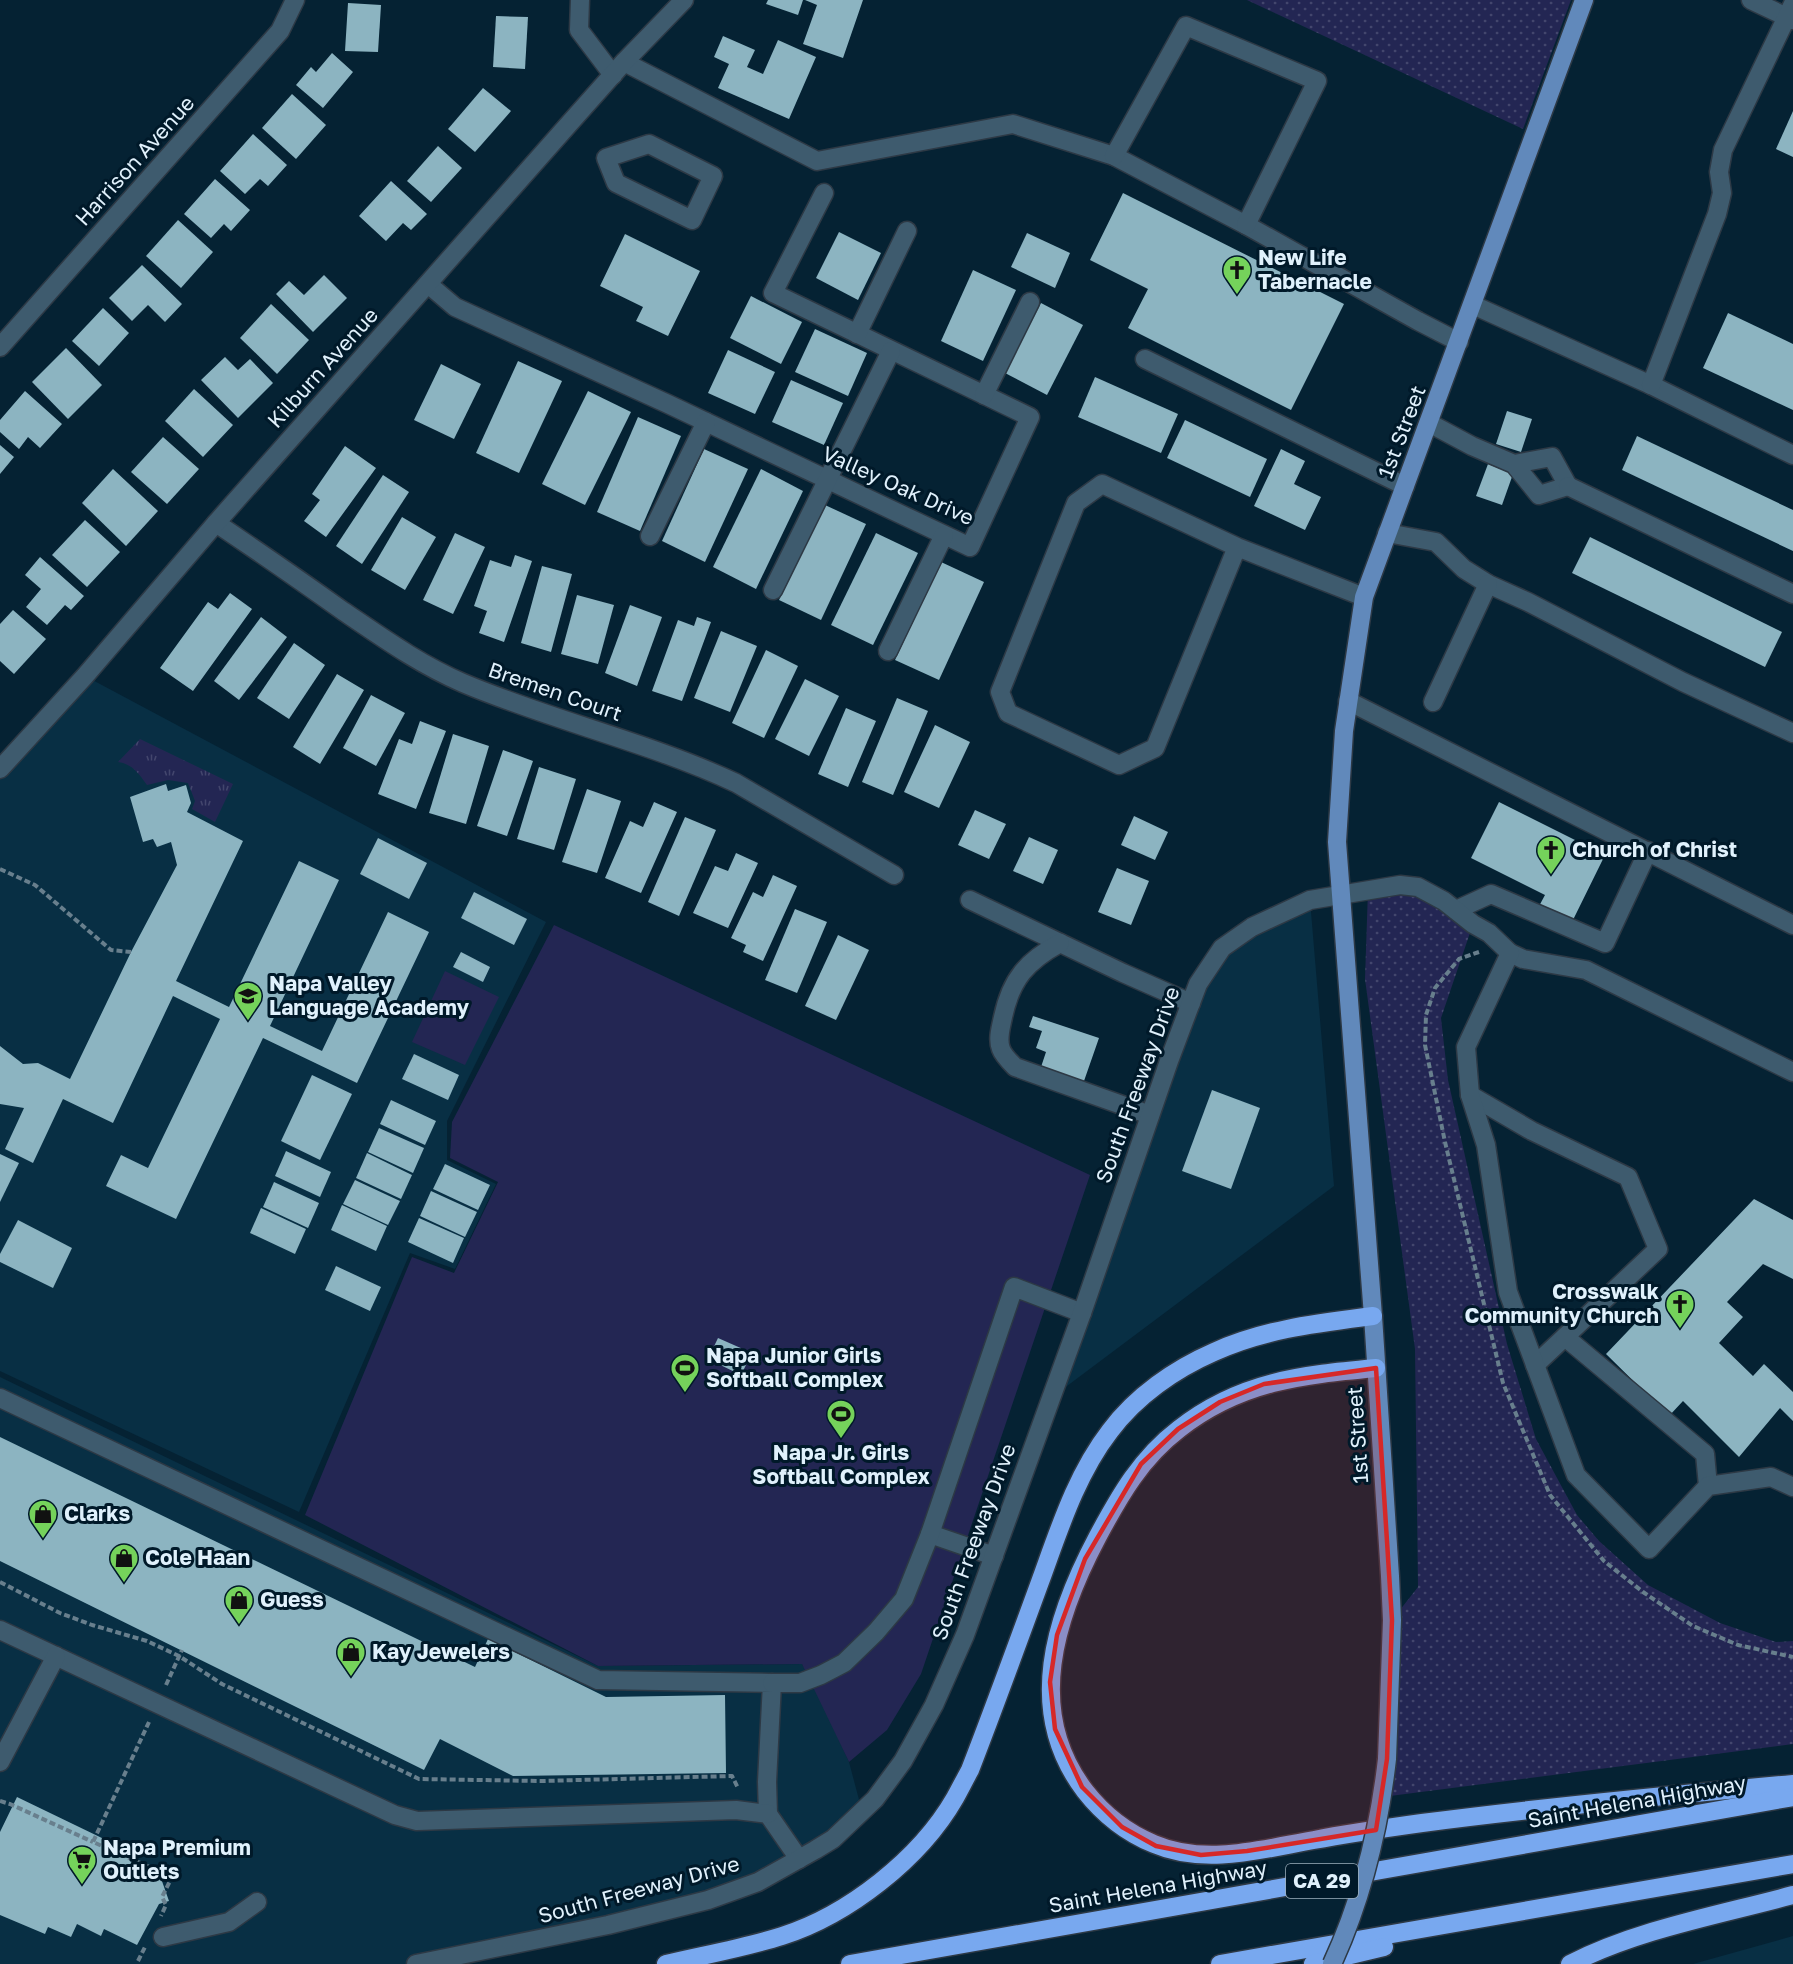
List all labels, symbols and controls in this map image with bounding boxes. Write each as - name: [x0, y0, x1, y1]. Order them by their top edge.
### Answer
- street label: Harrison Avenue: [69, 90, 199, 231]
- place label: New Life Tabernacle: [1258, 244, 1372, 294]
- church icon: New Life Tabernacle: [1221, 254, 1253, 296]
- street label: Kilburn Avenue: [261, 302, 383, 433]
- street label: 1st Street: [1372, 382, 1431, 482]
- street label: Valley Oak Drive: [819, 440, 978, 530]
- street label: Bremen Court: [485, 656, 626, 726]
- church icon: Church of Christ: [1535, 834, 1567, 876]
- place label: Church of Christ: [1572, 836, 1737, 862]
- place label: Napa Valley Language Academy: [269, 970, 470, 1020]
- school or university icon: Napa Valley Language Academy: [232, 980, 264, 1022]
- street label: South Freeway Drive: [1089, 983, 1185, 1186]
- place label: Crosswalk Community Church: [1465, 1278, 1659, 1328]
- church icon: Crosswalk Community Church: [1664, 1288, 1696, 1330]
- place label: Napa Junior Girls Softball Complex: [706, 1342, 883, 1392]
- sports icon: Napa Junior Girls Softball Complex: [669, 1352, 701, 1394]
- street label: 1st Street: [1341, 1386, 1373, 1484]
- sports icon: Napa Jr. Girls Softball Complex: [825, 1398, 857, 1440]
- place label: Napa Jr. Girls Softball Complex: [752, 1439, 930, 1489]
- street label: South Freeway Drive: [925, 1440, 1021, 1643]
- shop icon: Clarks: [27, 1498, 59, 1540]
- place label: Clarks: [64, 1500, 130, 1526]
- shop icon: Cole Haan: [108, 1542, 140, 1584]
- place label: Cole Haan: [145, 1544, 250, 1570]
- shop icon: Guess: [223, 1584, 255, 1626]
- place label: Guess: [260, 1586, 324, 1612]
- shop icon: Kay Jewelers: [335, 1636, 367, 1678]
- place label: Kay Jewelers: [372, 1638, 510, 1664]
- street label: Saint Helena Highway: [1526, 1769, 1748, 1833]
- place label: Napa Premium Outlets: [103, 1834, 251, 1884]
- supermarket icon: Napa Premium Outlets: [66, 1844, 98, 1886]
- street label: South Freeway Drive: [535, 1850, 742, 1928]
- street label: Saint Helena Highway: [1047, 1854, 1269, 1918]
- road number: CA 29: [1286, 1864, 1358, 1898]

